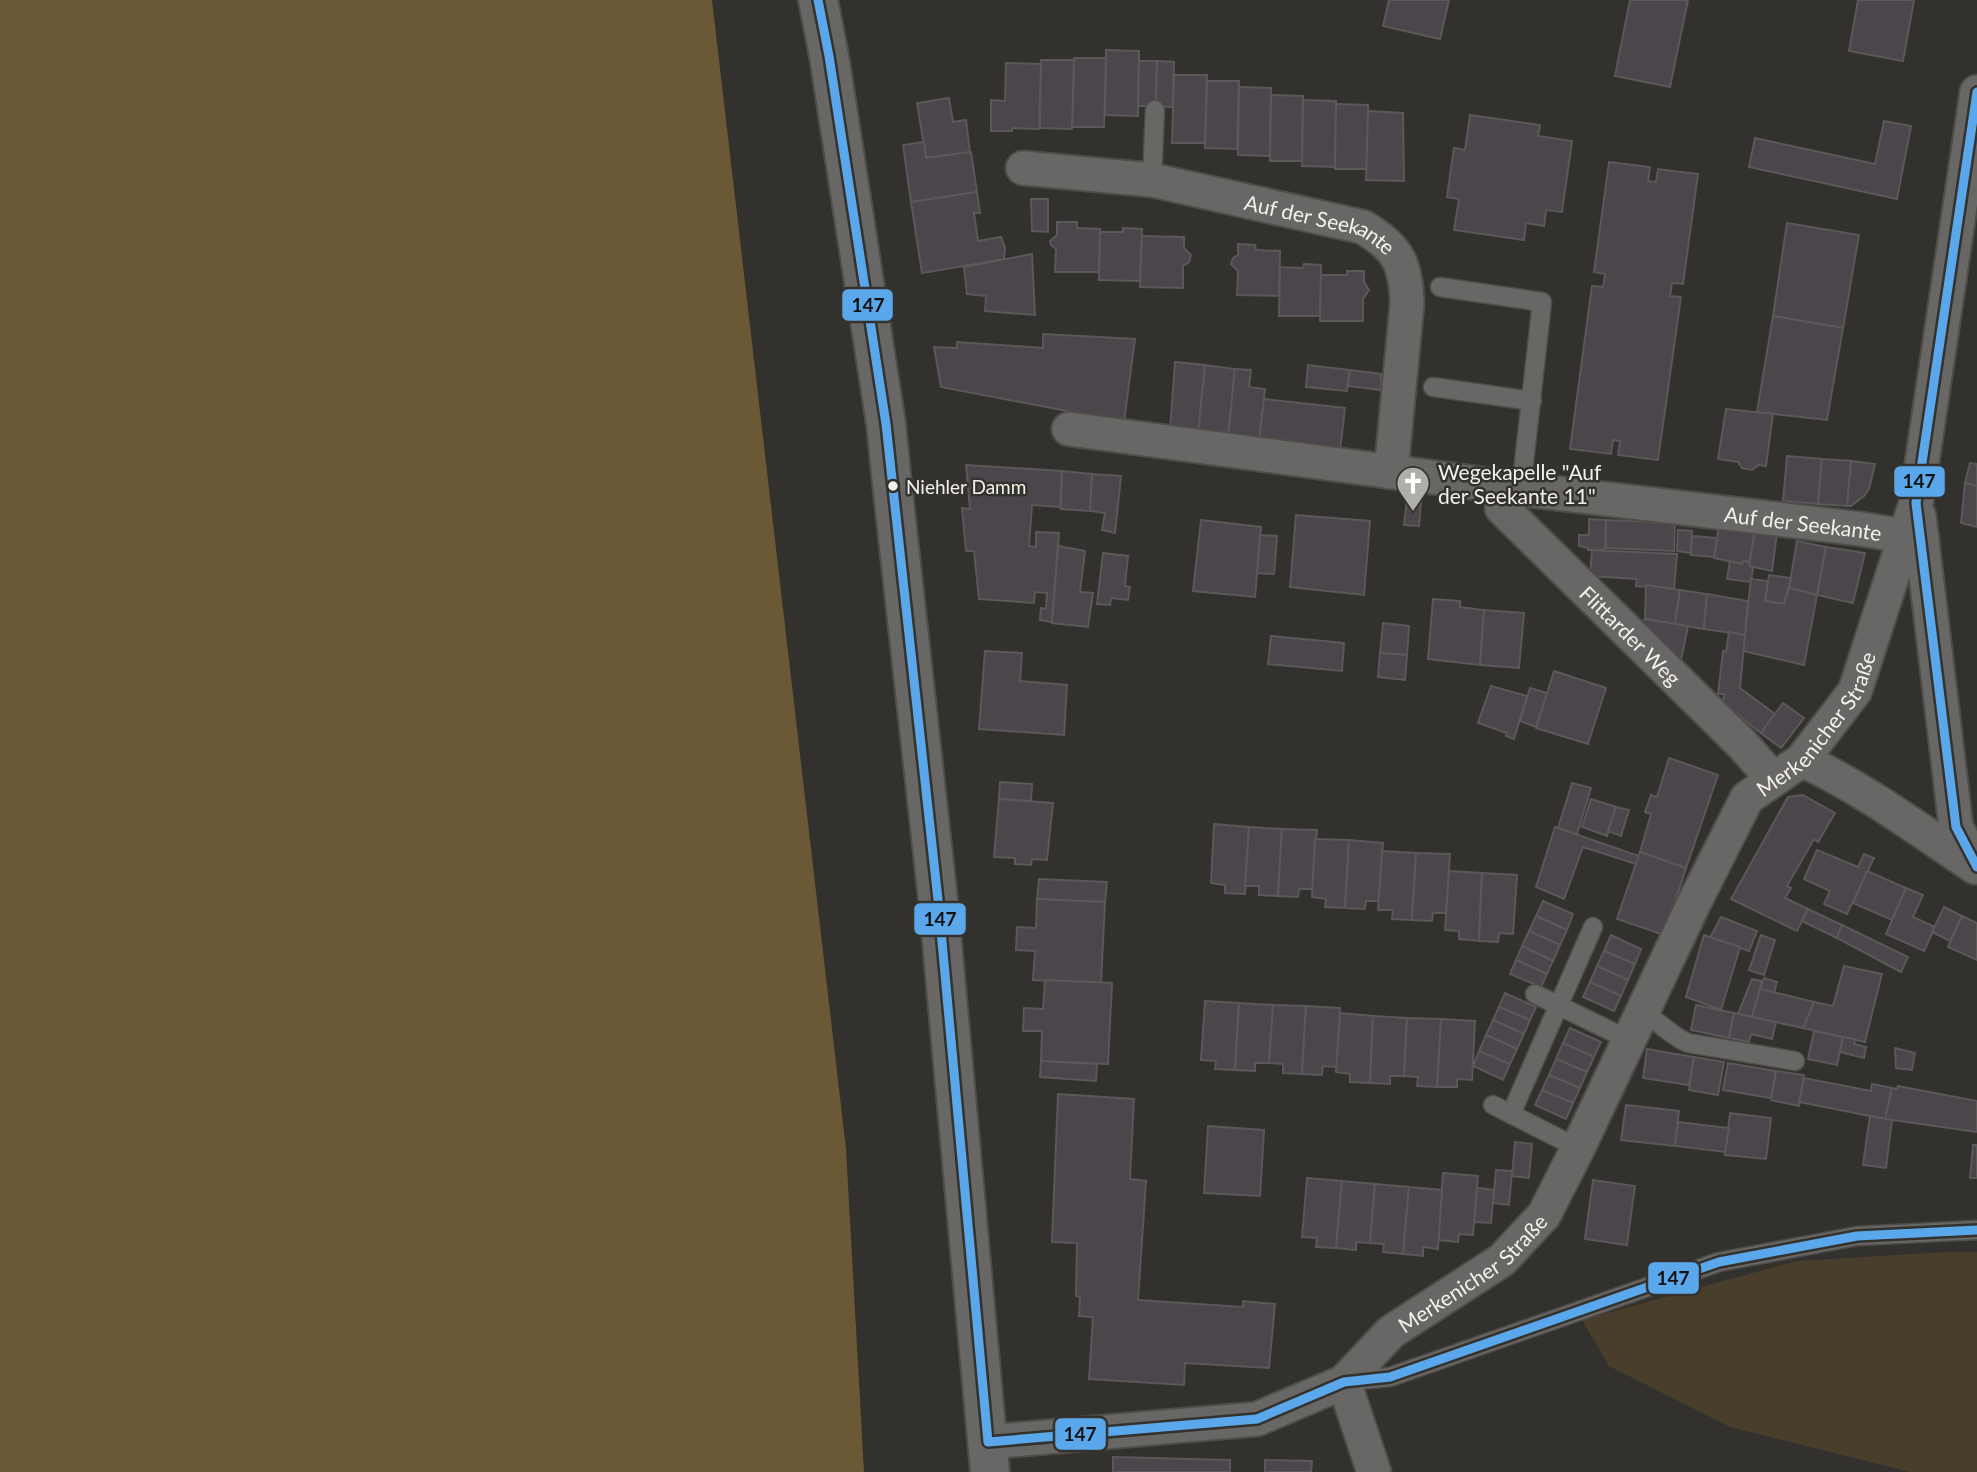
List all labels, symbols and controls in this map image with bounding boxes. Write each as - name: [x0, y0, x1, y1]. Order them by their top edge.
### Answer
- street label: Auf der Seekante: [1242, 189, 1401, 259]
- line badge: 147: [841, 288, 894, 322]
- text: 147: [851, 293, 885, 316]
- place label: Wegekapelle "Auf der Seekante 11": [1438, 459, 1602, 508]
- church icon: Wegekapelle "Auf der Seekante 11": [1394, 464, 1432, 513]
- line badge: 147: [1893, 465, 1946, 498]
- text: 147: [1902, 469, 1936, 492]
- place label: Niehler Damm: [906, 475, 1026, 498]
- marker: Niehler Damm: [886, 479, 900, 493]
- street label: Auf der Seekante: [1723, 501, 1884, 545]
- street label: Flittarder Weg: [1575, 580, 1687, 690]
- street label: Merkenicher Straße: [1751, 648, 1879, 801]
- line badge: 147: [913, 902, 967, 936]
- text: 147: [923, 907, 957, 930]
- street label: Merkenicher Straße: [1393, 1208, 1551, 1337]
- line badge: 147: [1647, 1261, 1700, 1295]
- text: 147: [1656, 1266, 1690, 1289]
- line badge: 147: [1054, 1417, 1107, 1451]
- text: 147: [1063, 1422, 1097, 1445]

